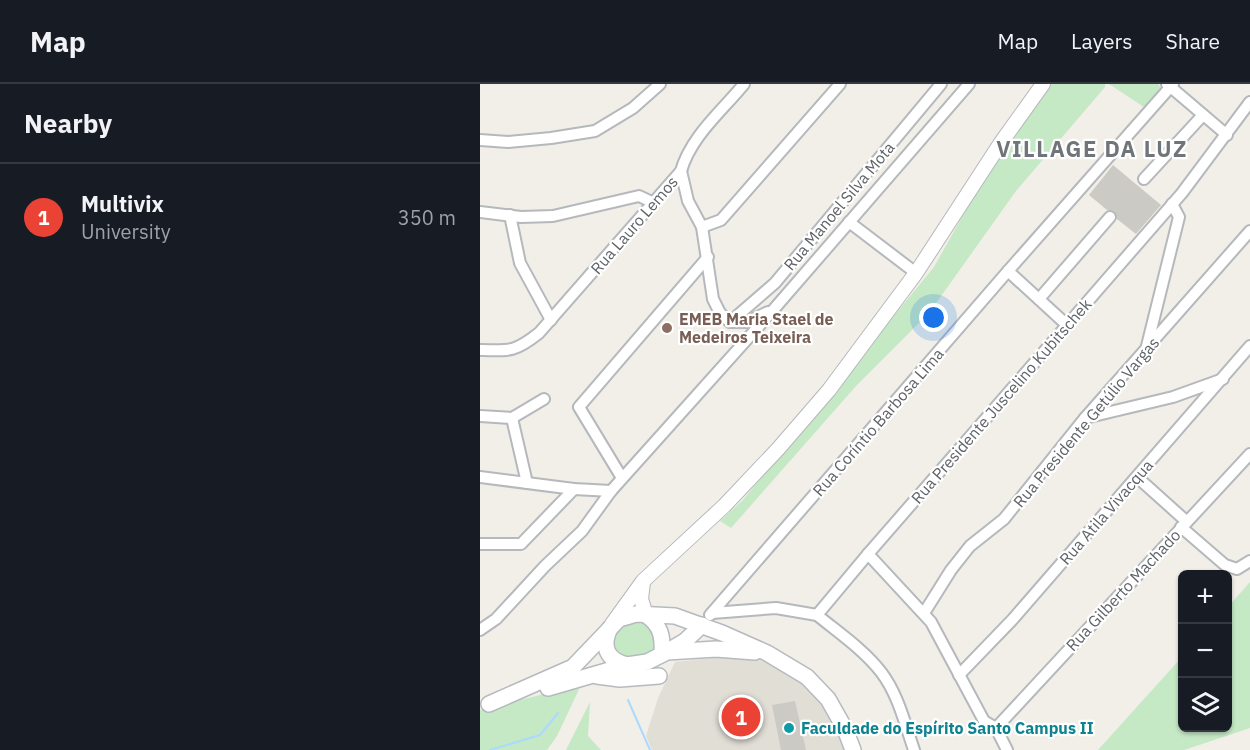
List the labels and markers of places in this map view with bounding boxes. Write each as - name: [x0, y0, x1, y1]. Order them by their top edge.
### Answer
- place label: EMEB Maria Stael de Medeiros Teixeira: [679, 309, 834, 347]
- marker: EMEB Maria Stael de Medeiros Teixeira: [660, 321, 674, 335]
- pin: 1: [722, 694, 760, 740]
- place label: Faculdade do Espírito Santo Campus II: [801, 718, 1094, 738]
- marker: Faculdade do Espírito Santo Campus II: [782, 721, 796, 735]

